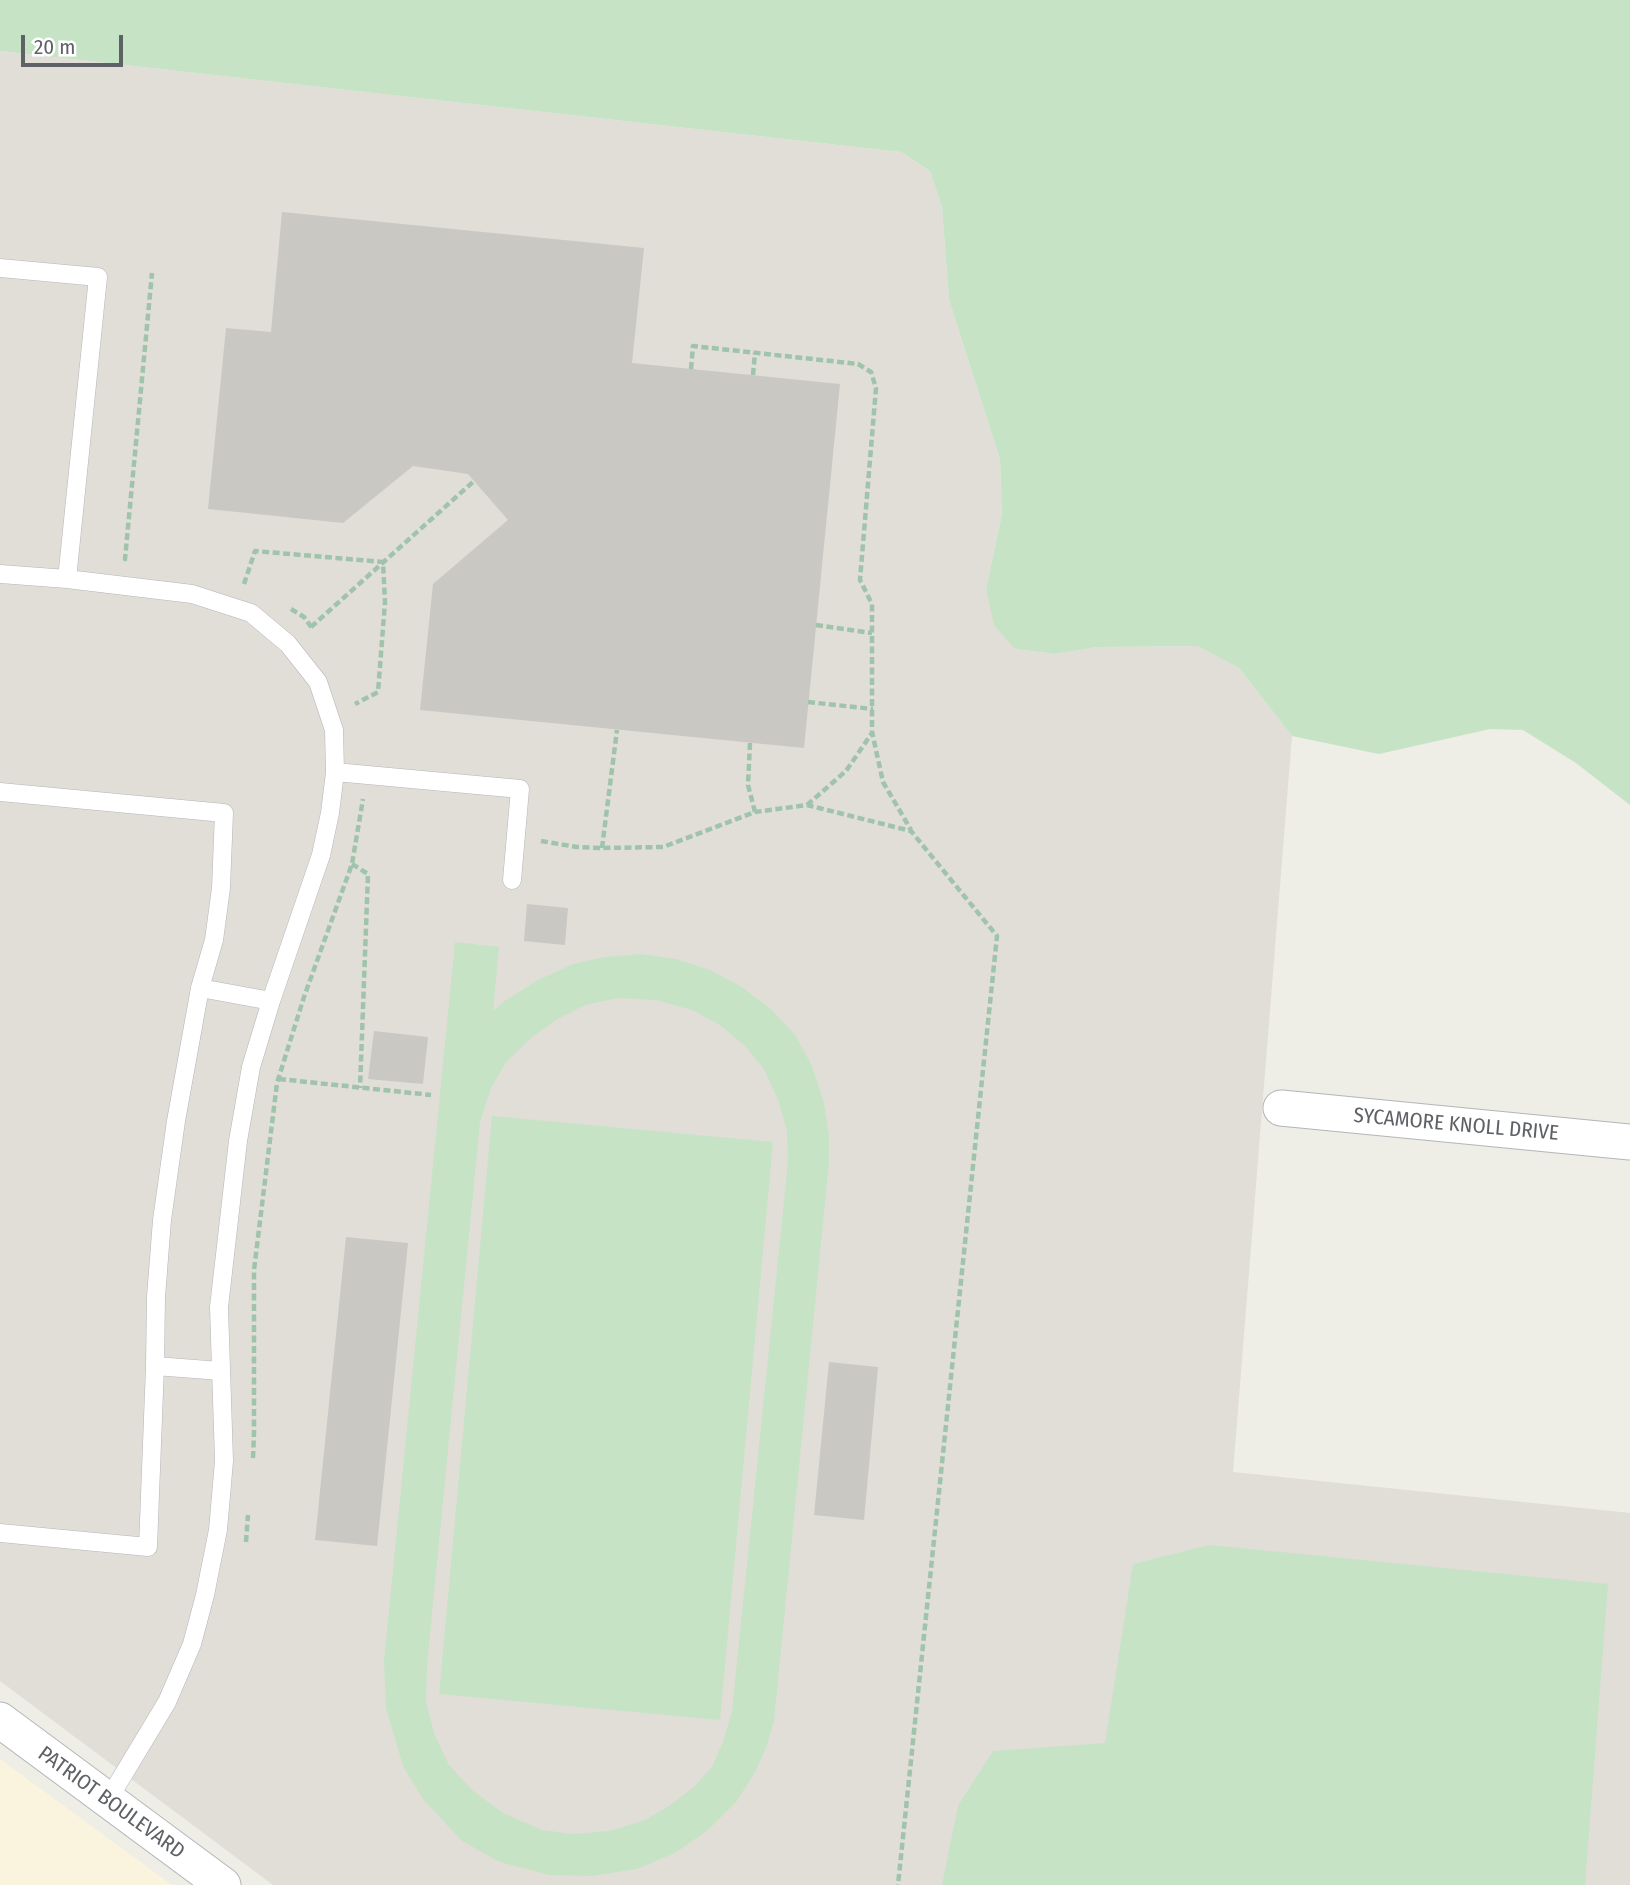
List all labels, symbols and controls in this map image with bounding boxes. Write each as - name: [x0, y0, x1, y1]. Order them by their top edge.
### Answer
- scale bar: [24, 21, 126, 65]
- text: 20 m: [34, 34, 75, 60]
- street label: SYCAMORE KNOLL DRIVE: [1352, 1103, 1560, 1147]
- street label: PATRIOT BOULEVARD: [33, 1741, 189, 1865]

